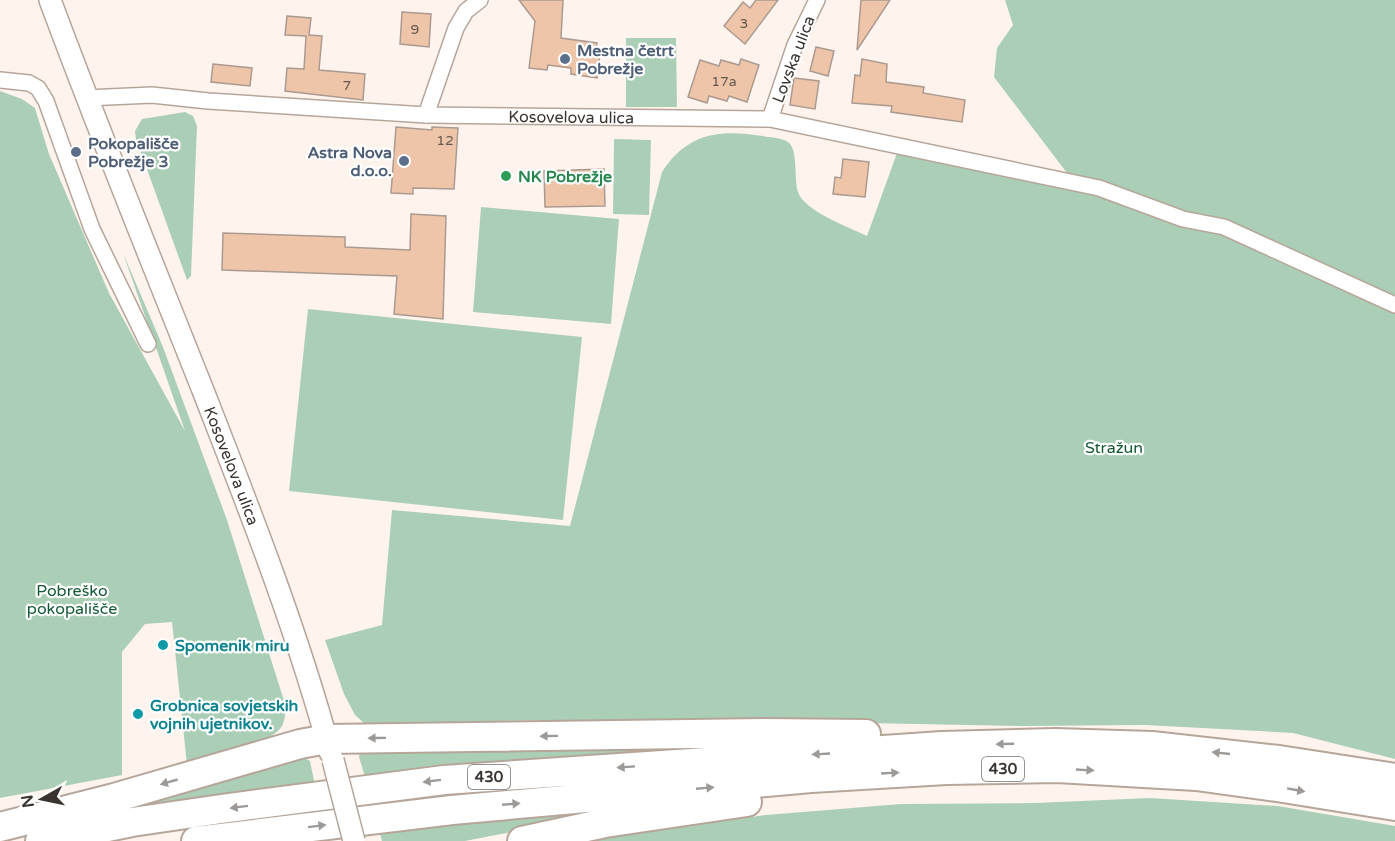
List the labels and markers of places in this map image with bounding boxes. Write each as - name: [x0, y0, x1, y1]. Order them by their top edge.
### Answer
- place label: Mestna četrt Pobrežje: [577, 41, 675, 79]
- marker: Mestna četrt Pobrežje: [558, 52, 572, 66]
- place label: Pokopališče Pobrežje 3: [88, 134, 179, 172]
- place label: Astra Nova d.o.o.: [307, 143, 392, 181]
- marker: Pokopališče Pobrežje 3: [69, 145, 83, 159]
- marker: Astra Nova d.o.o.: [397, 154, 411, 168]
- place label: NK Pobrežje: [518, 167, 612, 187]
- marker: NK Pobrežje: [499, 169, 513, 183]
- place label: Spomenik miru: [175, 636, 289, 656]
- marker: Spomenik miru: [156, 638, 170, 652]
- place label: Grobnica sovjetskih vojnih ujetnikov.: [150, 696, 298, 734]
- marker: Grobnica sovjetskih vojnih ujetnikov.: [131, 707, 145, 721]

